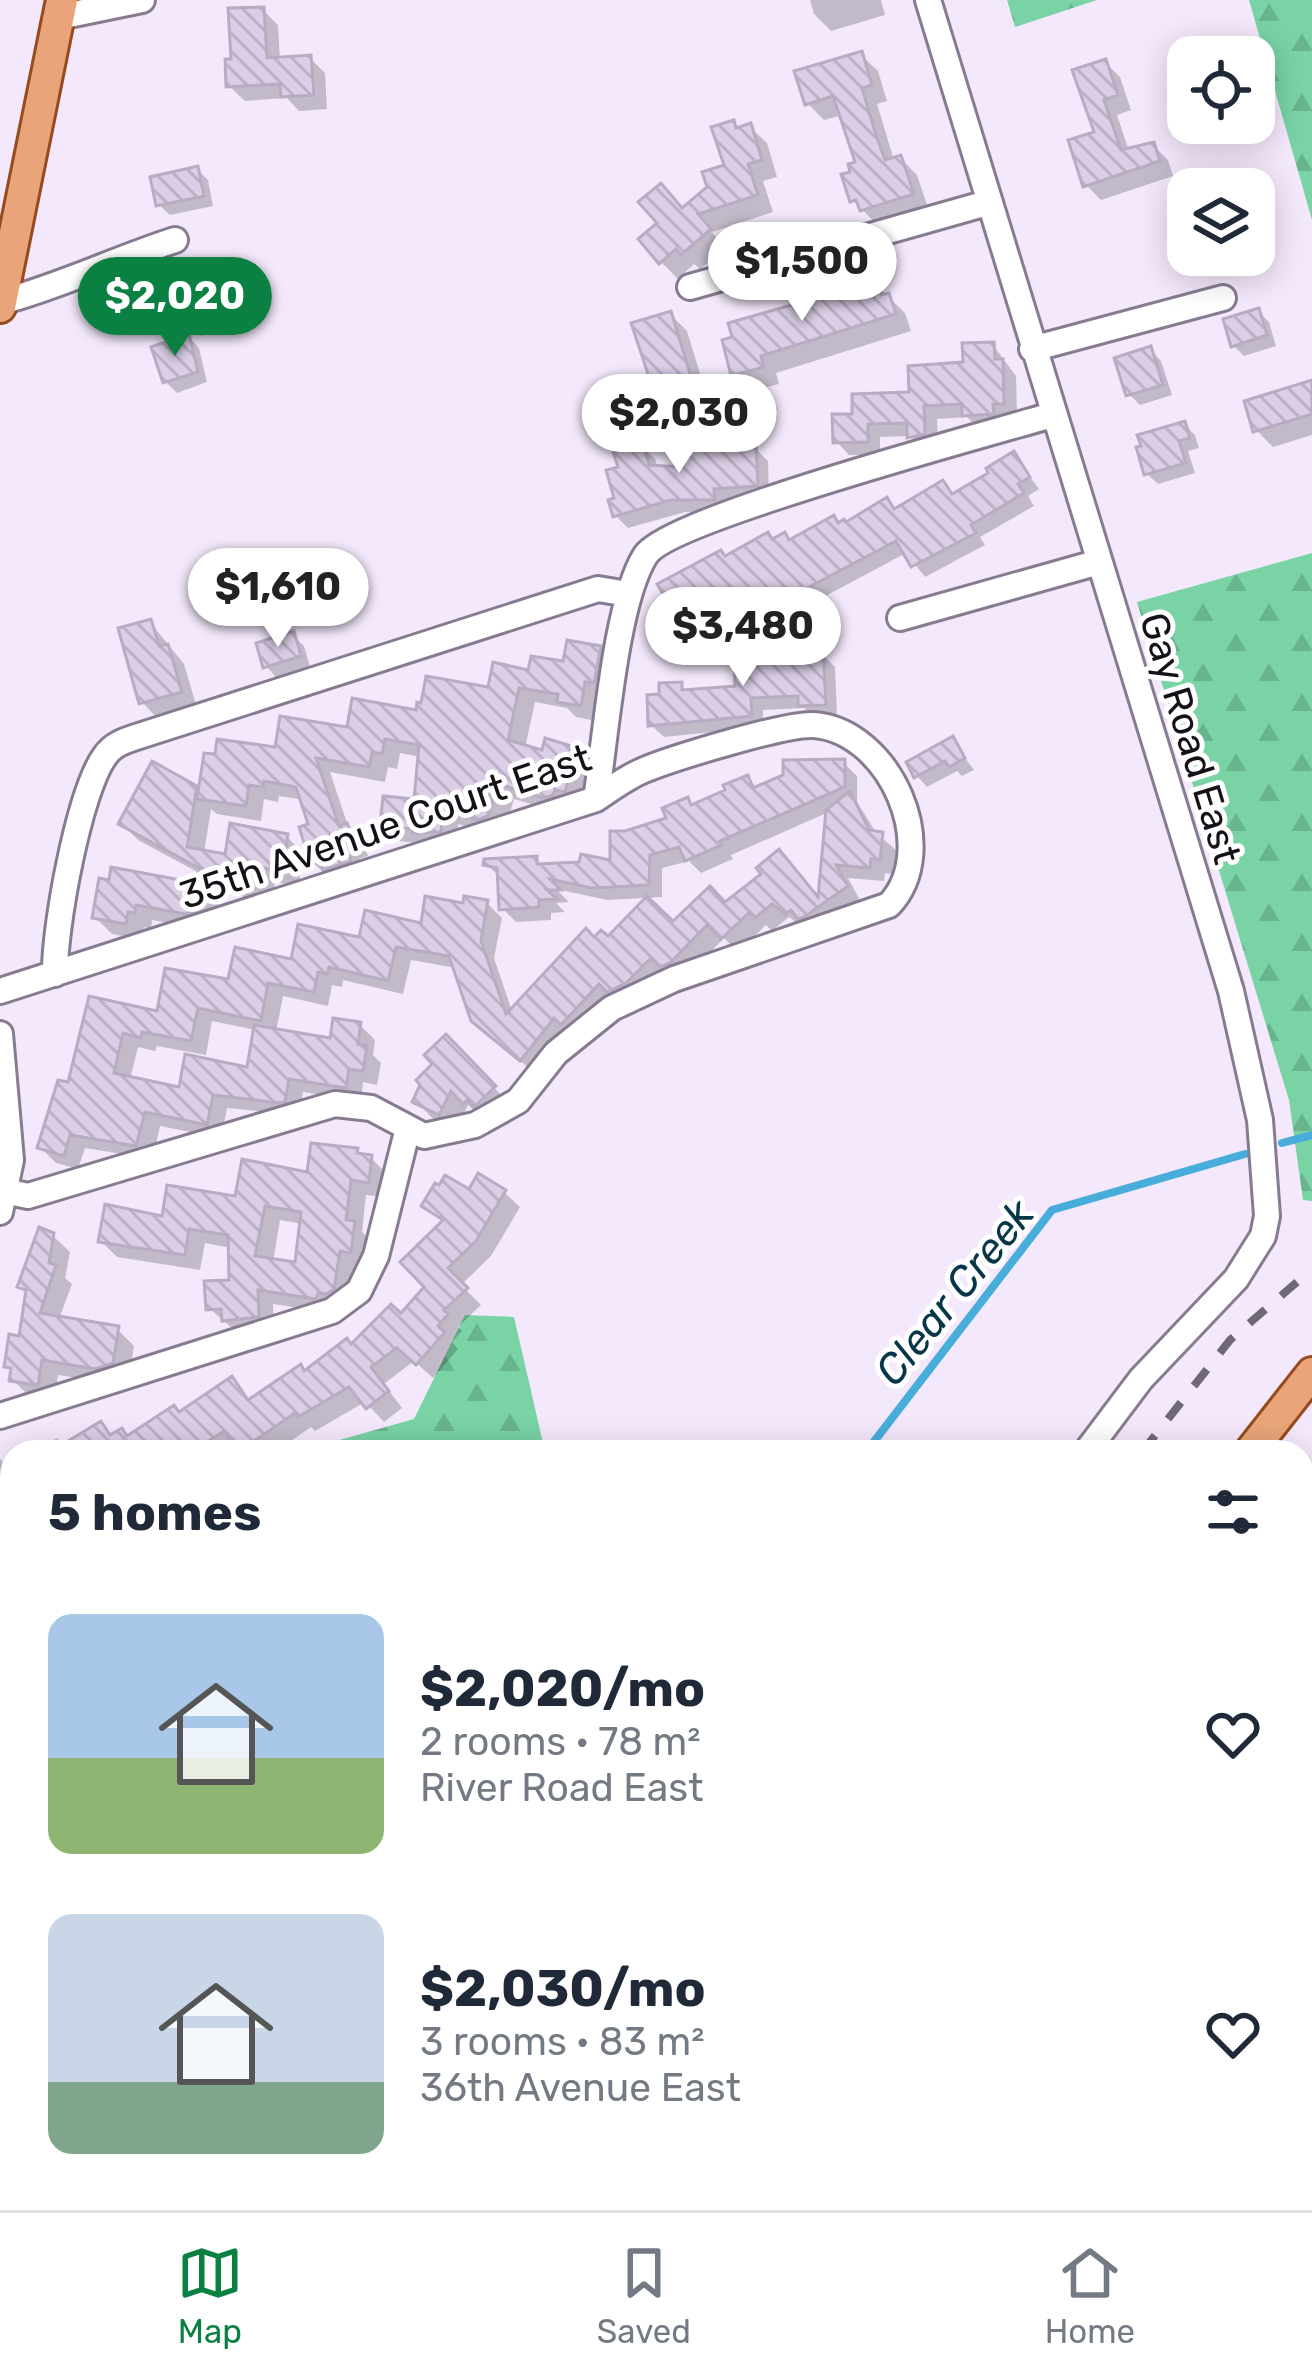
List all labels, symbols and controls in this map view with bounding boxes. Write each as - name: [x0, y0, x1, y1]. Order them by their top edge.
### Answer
- map controls: [1167, 36, 1275, 276]
- button: locate: [1167, 36, 1275, 144]
- button: layers: [1167, 168, 1275, 276]
- pin: $1,500: [704, 222, 900, 324]
- text: $1,500: [735, 238, 869, 284]
- pin: $2,020: [77, 257, 273, 359]
- text: $2,020: [105, 273, 245, 319]
- pin: $2,030: [581, 374, 777, 476]
- text: $2,030: [609, 390, 749, 436]
- pin: $1,610: [180, 548, 376, 650]
- text: $1,610: [215, 564, 341, 610]
- pin: $3,480: [645, 587, 841, 689]
- text: $3,480: [672, 603, 814, 649]
- street label: Gay Road East: [1130, 607, 1250, 869]
- street label: 35th Avenue Court East: [174, 735, 597, 919]
- water label: Clear Creek: [865, 1189, 1046, 1395]
- icon: filters: [1200, 1479, 1266, 1545]
- text: 5 homes: [48, 1482, 261, 1543]
- text: $2,020/mo: [420, 1658, 705, 1719]
- icon: home: [144, 1662, 288, 1806]
- icon: heart: [1200, 1701, 1266, 1767]
- text: 2 rooms · 78 m²: [420, 1719, 701, 1765]
- text: River Road East: [420, 1765, 703, 1811]
- text: $2,030/mo: [420, 1958, 706, 2019]
- icon: home: [144, 1962, 288, 2106]
- icon: heart: [1200, 2001, 1266, 2067]
- text: 3 rooms · 83 m²: [420, 2019, 705, 2065]
- text: 36th Avenue East: [420, 2065, 741, 2111]
- tab: Map: [177, 2240, 243, 2351]
- tab: Saved: [597, 2240, 691, 2351]
- tab: Home: [1045, 2240, 1135, 2351]

